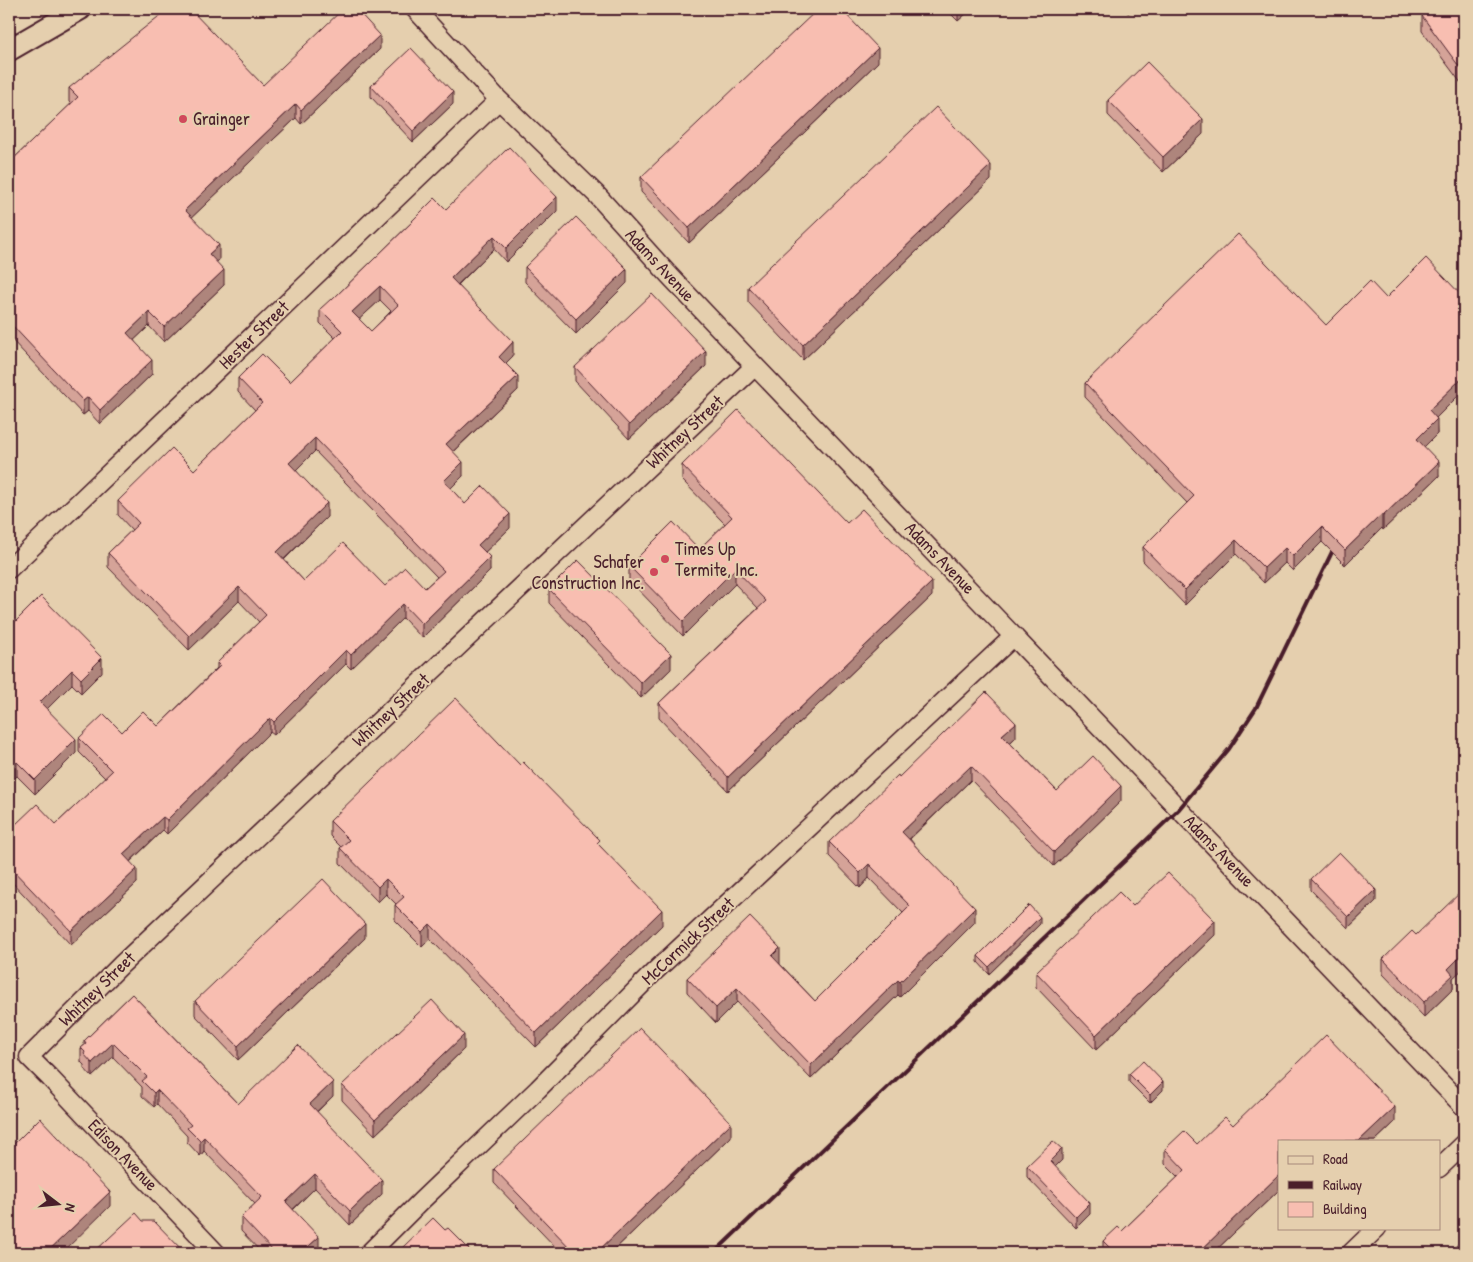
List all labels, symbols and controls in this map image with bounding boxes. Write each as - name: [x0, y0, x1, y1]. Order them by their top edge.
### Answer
- place label: Grainger: [193, 106, 250, 131]
- marker: Grainger: [177, 113, 189, 125]
- street label: Adams Avenue: [620, 223, 701, 307]
- street label: Hester Street: [213, 294, 295, 374]
- street label: Whitney Street: [640, 389, 730, 474]
- street label: Adams Avenue: [899, 516, 981, 599]
- place label: Times Up Termite, Inc.: [675, 536, 758, 582]
- place label: Schafer Construction Inc.: [532, 549, 644, 595]
- marker: Times Up Termite, Inc.: [659, 553, 671, 565]
- marker: Schafer Construction Inc.: [648, 566, 660, 578]
- street label: Whitney Street: [346, 667, 436, 752]
- street label: Adams Avenue: [1178, 809, 1260, 892]
- street label: McCormick Street: [636, 891, 740, 990]
- street label: Whitney Street: [53, 945, 141, 1032]
- street label: Edison Avenue: [83, 1113, 164, 1196]
- legend: [1278, 1140, 1440, 1230]
- text: Road: [1323, 1148, 1348, 1169]
- text: Railway: [1323, 1174, 1362, 1195]
- north arrow: [32, 1180, 82, 1230]
- text: Building: [1323, 1198, 1367, 1219]
- text: N: [61, 1202, 81, 1214]

